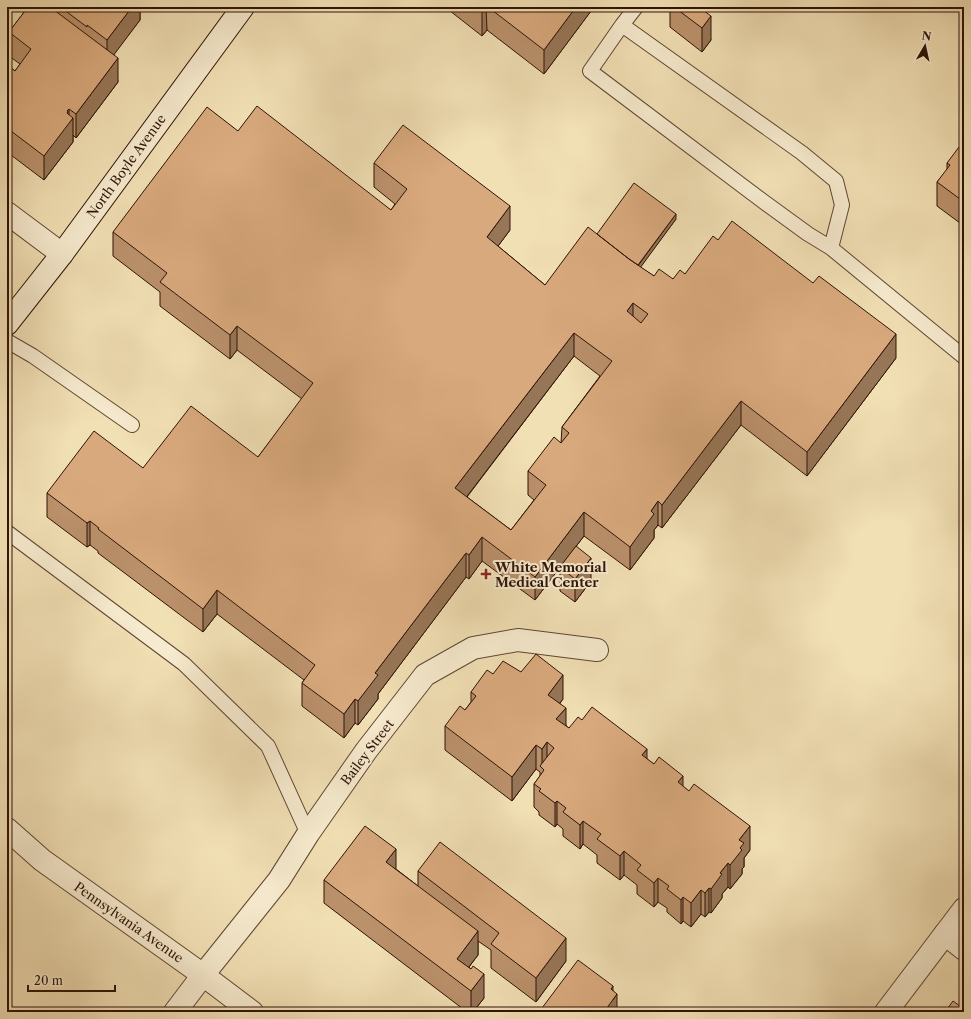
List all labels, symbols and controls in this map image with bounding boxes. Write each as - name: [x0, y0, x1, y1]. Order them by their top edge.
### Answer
- north arrow: [905, 26, 945, 66]
- text: N: [921, 28, 933, 44]
- street label: North Boyle Avenue: [83, 111, 169, 221]
- place label: White Memorial Medical Center: [494, 559, 607, 590]
- marker: White Memorial Medical Center: [480, 568, 492, 580]
- street label: Bailey Street: [337, 716, 397, 788]
- street label: Pennsylvania Avenue: [71, 878, 187, 966]
- scale bar: [28, 967, 115, 993]
- text: 20 m: [34, 973, 63, 988]

